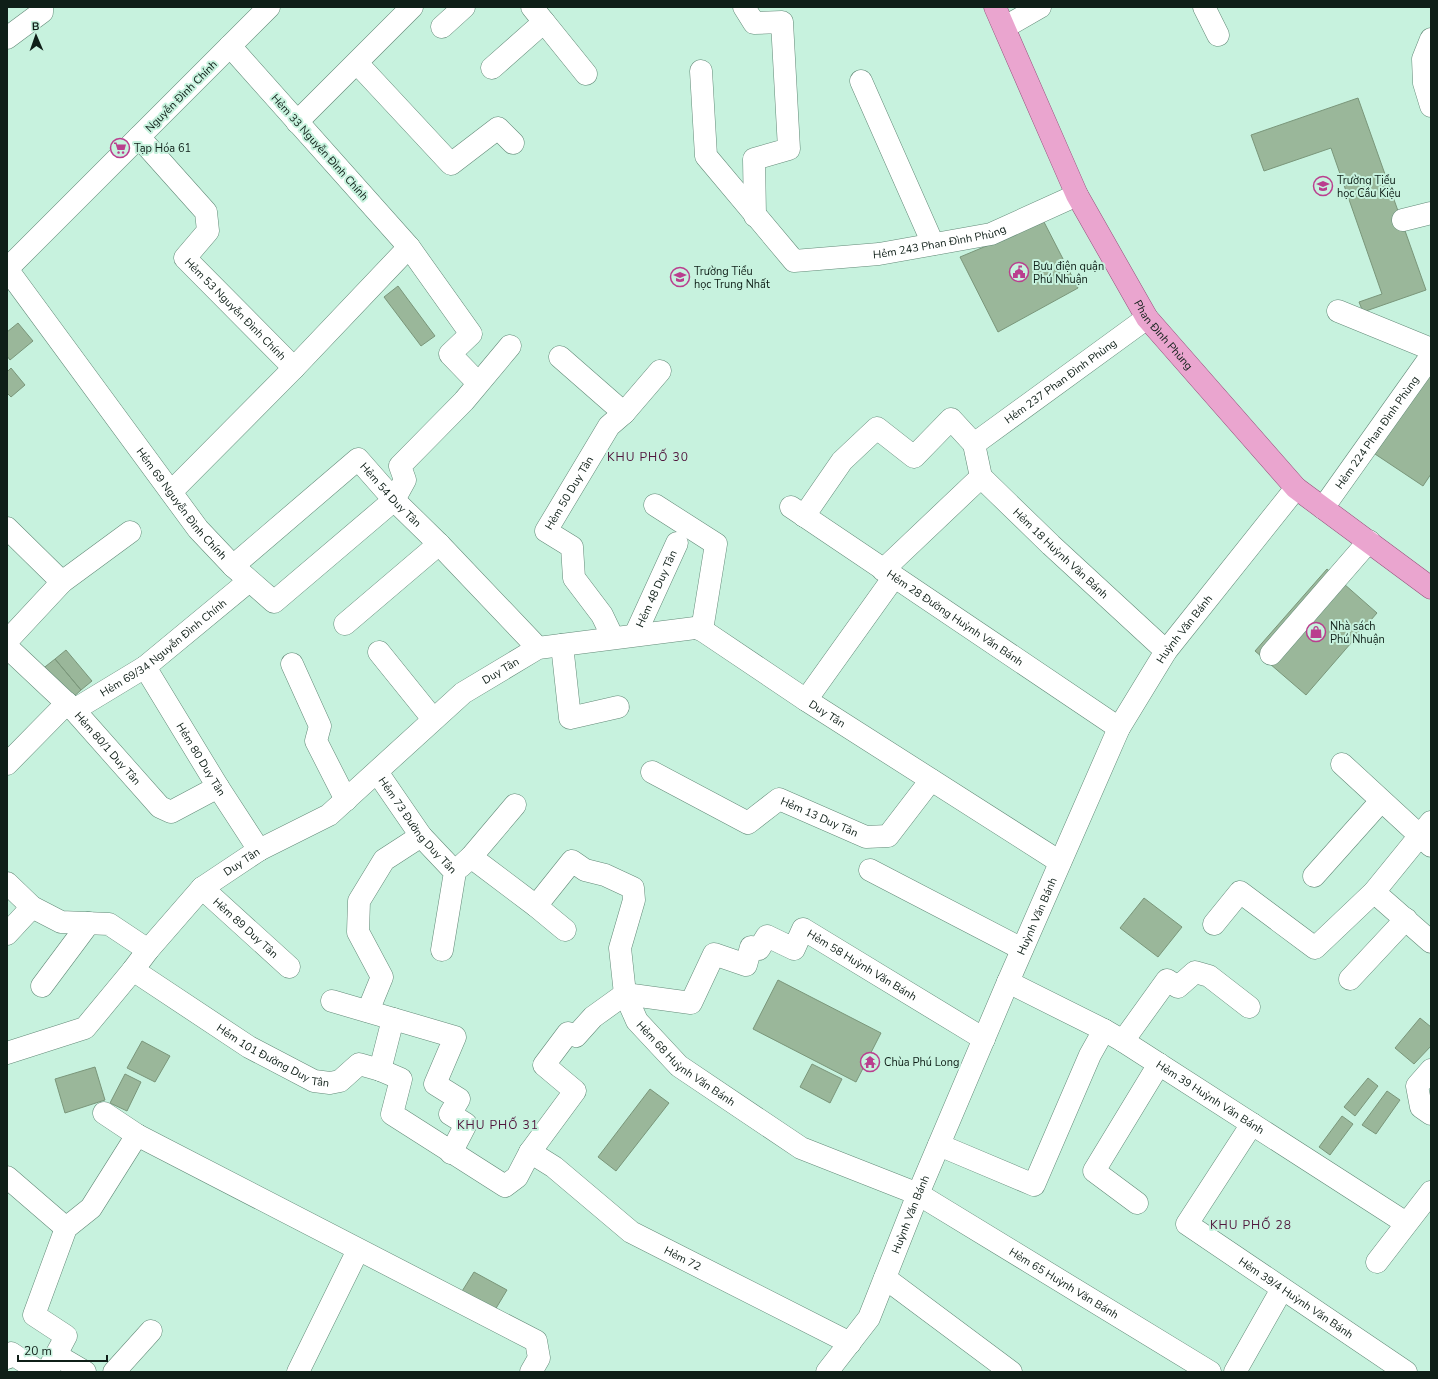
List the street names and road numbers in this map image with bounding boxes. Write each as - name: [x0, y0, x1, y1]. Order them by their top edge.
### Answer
- street label: Nguyễn Đình Chính: [142, 57, 221, 136]
- street label: Hẻm 33 Nguyễn Đình Chính: [268, 91, 372, 204]
- street label: Hẻm 243 Phan Đình Phùng: [872, 221, 1008, 262]
- street label: Hẻm 53 Nguyễn Đình Chính: [181, 255, 289, 364]
- street label: Phan Đình Phùng: [1130, 297, 1196, 373]
- street label: Hẻm 237 Phan Đình Phùng: [1002, 335, 1120, 427]
- street label: Hẻm 224 Phan Đình Phùng: [1332, 373, 1423, 492]
- street label: Hẻm 69 Nguyễn Đình Chính: [133, 445, 230, 563]
- street label: Hẻm 50 Duy Tân: [541, 454, 597, 533]
- street label: Hẻm 54 Duy Tân: [356, 460, 424, 531]
- street label: Hẻm 18 Huỳnh Văn Bánh: [1009, 505, 1111, 602]
- street label: Hẻm 48 Duy Tân: [633, 548, 681, 630]
- street label: Hẻm 28 Đường Huỳnh Văn Bánh: [884, 567, 1026, 669]
- street label: Huỳnh Văn Bánh: [1153, 592, 1216, 666]
- street label: Hẻm 69/34 Nguyễn Đình Chính: [97, 596, 230, 701]
- street label: Duy Tân: [479, 654, 522, 688]
- street label: Duy Tân: [806, 697, 848, 731]
- street label: Hẻm 80/1 Duy Tân: [71, 709, 144, 788]
- street label: Hẻm 80 Duy Tân: [173, 720, 229, 799]
- street label: Hẻm 73 Đường Duy Tân: [375, 774, 460, 877]
- street label: Hẻm 13 Duy Tân: [778, 794, 860, 841]
- street label: Duy Tân: [221, 844, 263, 880]
- street label: Huỳnh Văn Bánh: [1014, 875, 1061, 957]
- street label: Hẻm 89 Duy Tân: [209, 894, 281, 962]
- street label: Hẻm 58 Huỳnh Văn Bánh: [804, 926, 920, 1004]
- street label: Hẻm 68 Huỳnh Văn Bánh: [633, 1018, 738, 1110]
- street label: Hẻm 101 Đường Duy Tân: [214, 1021, 330, 1091]
- street label: Hẻm 39 Huỳnh Văn Bánh: [1153, 1057, 1267, 1138]
- street label: Huỳnh Văn Bánh: [888, 1173, 933, 1256]
- street label: Hẻm 72: [661, 1243, 704, 1274]
- street label: Hẻm 65 Huỳnh Văn Bánh: [1006, 1244, 1121, 1323]
- street label: Hẻm 39/4 Huỳnh Văn Bánh: [1236, 1254, 1356, 1342]

